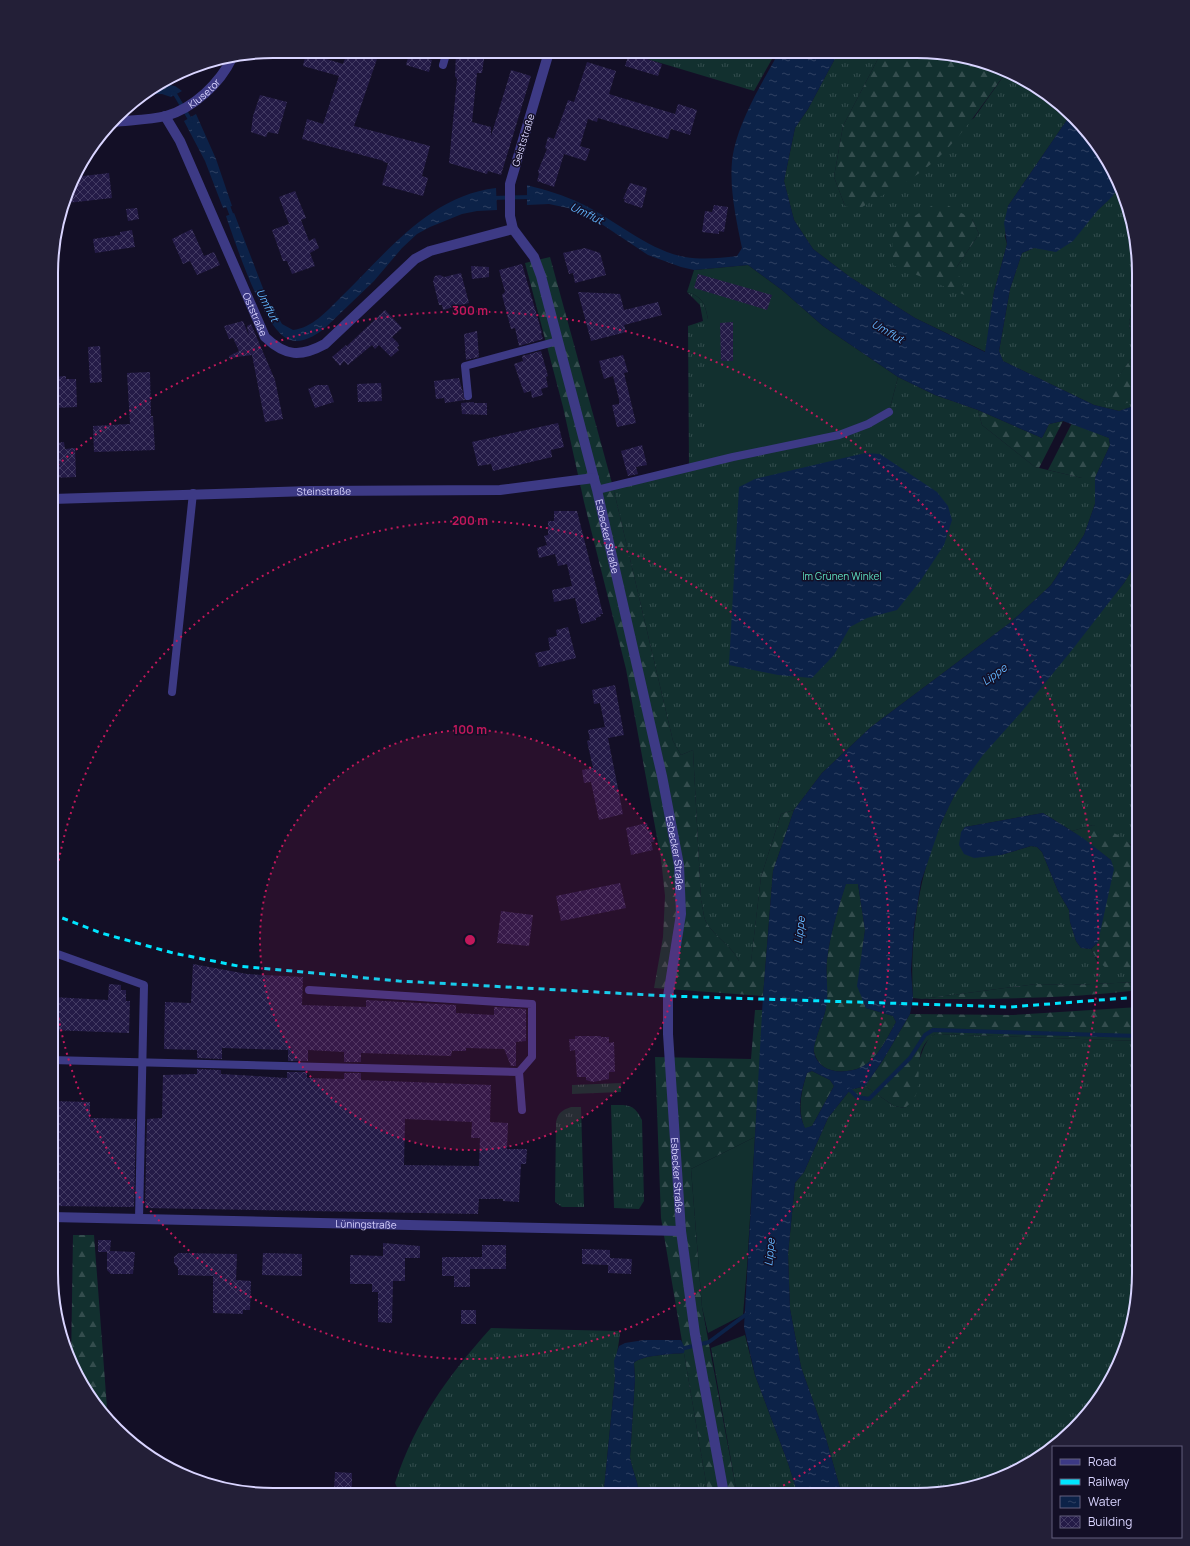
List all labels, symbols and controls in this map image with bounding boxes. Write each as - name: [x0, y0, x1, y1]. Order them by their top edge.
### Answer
- street label: Klusetor: [185, 75, 223, 111]
- street label: Geiststraße: [508, 112, 538, 168]
- water label: Umflut: [568, 199, 607, 228]
- water label: Umflut: [253, 286, 283, 325]
- street label: Oststraße: [239, 290, 271, 339]
- text: 300 m: [452, 302, 488, 319]
- water label: Umflut: [869, 316, 908, 347]
- street label: Steinstraße: [297, 484, 351, 498]
- street label: Esbecker Straße: [592, 498, 623, 575]
- text: 200 m: [452, 512, 488, 529]
- park label: Im Grünen Winkel: [802, 569, 882, 583]
- water label: Lippe: [978, 659, 1010, 688]
- text: 100 m: [453, 721, 487, 738]
- street label: Esbecker Straße: [663, 814, 687, 891]
- water label: Lippe: [790, 915, 808, 945]
- centre of rings: [463, 933, 477, 947]
- street label: Esbecker Straße: [668, 1137, 687, 1214]
- street label: Lüningstraße: [335, 1216, 397, 1232]
- water label: Lippe: [760, 1237, 778, 1266]
- legend: [1052, 1446, 1182, 1538]
- text: Road: [1088, 1453, 1116, 1470]
- text: Railway: [1088, 1473, 1130, 1490]
- text: Water: [1088, 1493, 1122, 1510]
- text: Building: [1088, 1513, 1132, 1530]

